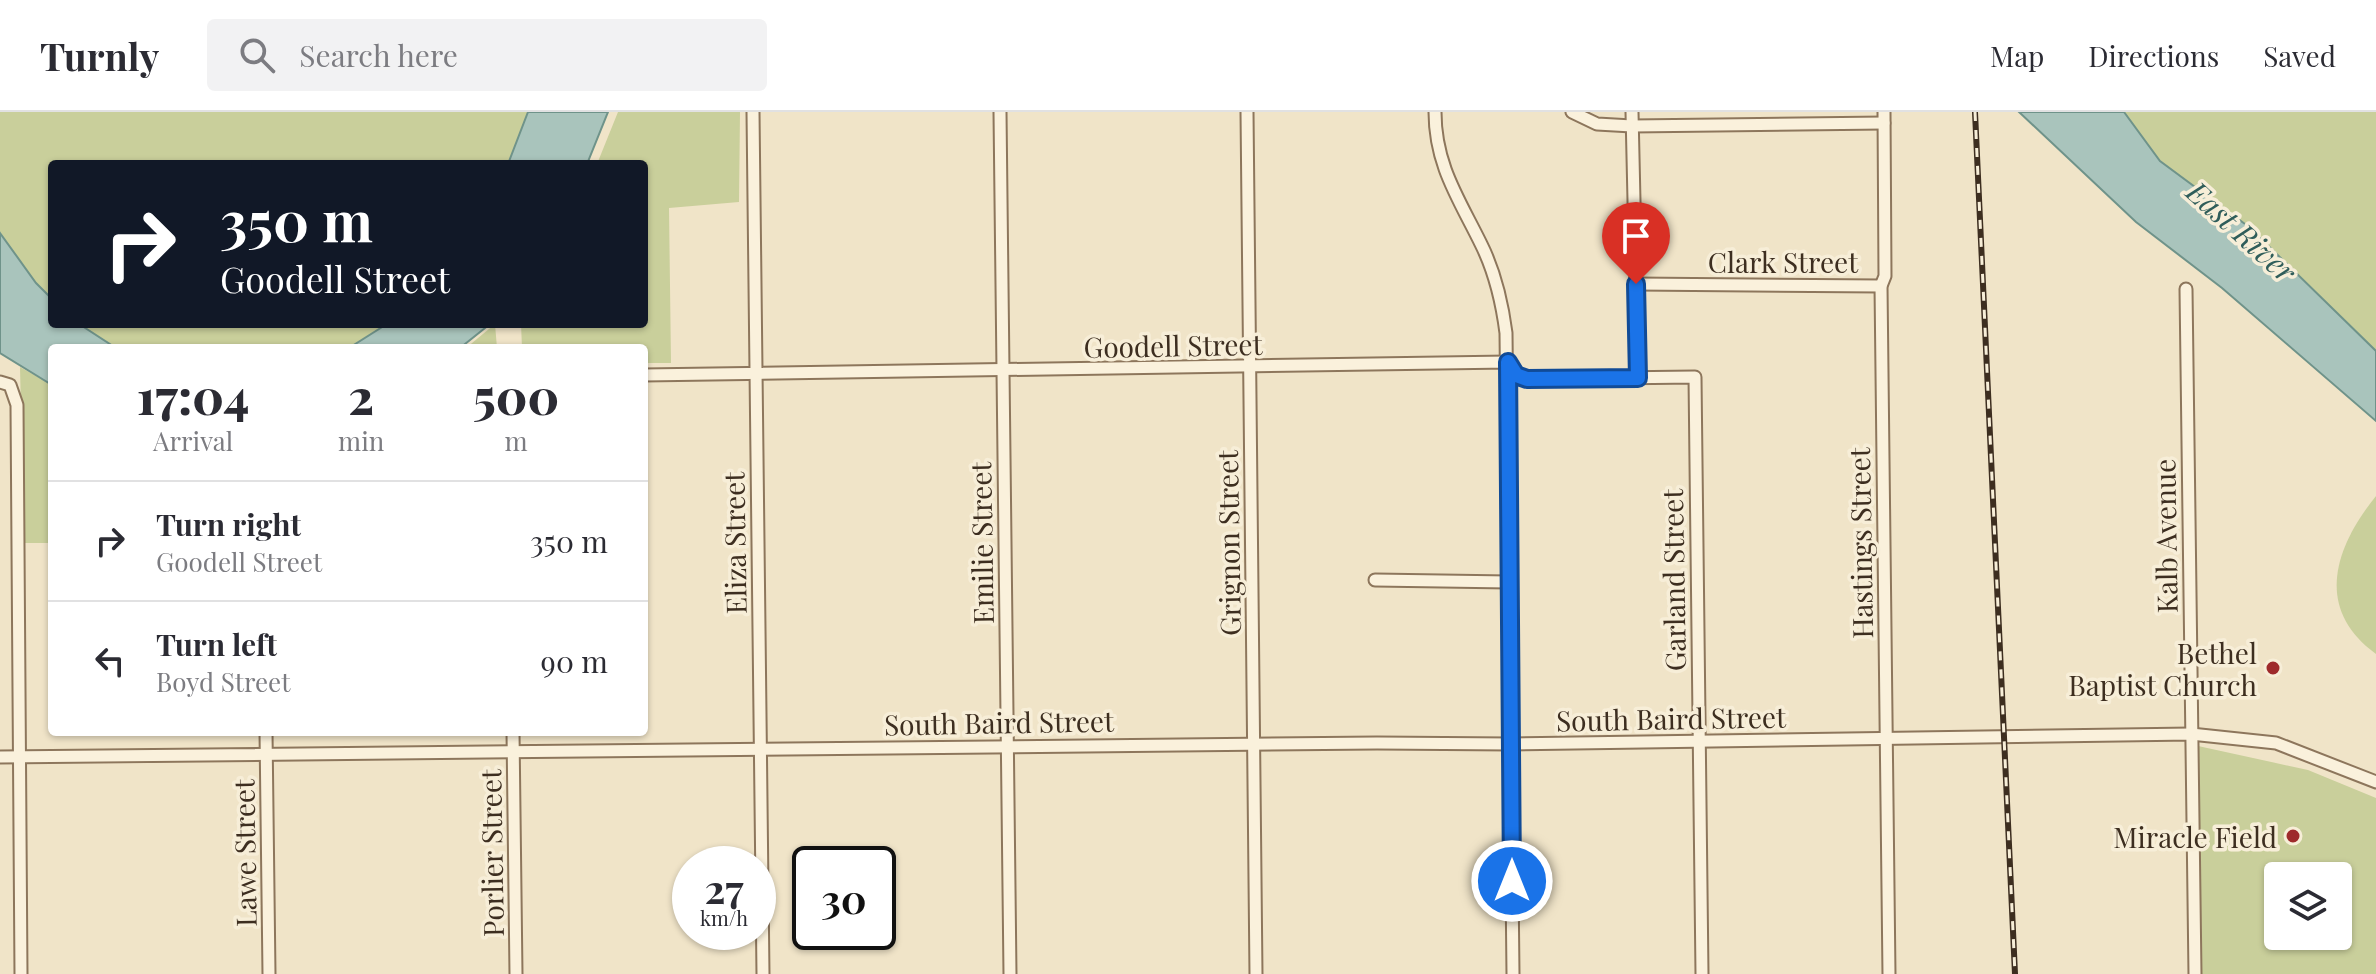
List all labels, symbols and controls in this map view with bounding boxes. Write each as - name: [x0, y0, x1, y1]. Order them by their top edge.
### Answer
- search box: [207, 19, 767, 91]
- text: Turnly: [40, 30, 159, 81]
- icon: search: [235, 33, 279, 77]
- text: Search here: [299, 35, 458, 75]
- text: Map: [1990, 37, 2044, 74]
- text: Directions: [2088, 37, 2219, 74]
- text: Saved: [2263, 37, 2336, 74]
- water label: East River: [2177, 170, 2306, 291]
- text: 350 m: [220, 182, 373, 257]
- icon: right: [88, 192, 192, 296]
- pin: [1602, 202, 1670, 284]
- icon: arrive: [1614, 214, 1658, 258]
- street label: Clark Street: [1708, 243, 1859, 280]
- text: Goodell Street: [220, 254, 450, 302]
- street label: Goodell Street: [1083, 325, 1264, 365]
- text: 17:04: [137, 363, 249, 427]
- text: 2: [348, 363, 374, 427]
- text: 500: [473, 363, 559, 427]
- text: Arrival: [153, 423, 233, 458]
- text: min: [338, 423, 384, 458]
- text: m: [505, 423, 528, 458]
- street label: Hastings Street: [1840, 446, 1880, 639]
- street label: Grignon Street: [1208, 449, 1248, 636]
- street label: Kalb Avenue: [2145, 458, 2185, 614]
- street label: Emilie Street: [961, 460, 1001, 625]
- street label: Eliza Street: [714, 470, 754, 614]
- street label: Garland Street: [1653, 487, 1693, 672]
- text: Turn right: [156, 504, 301, 544]
- icon: right: [88, 519, 132, 563]
- text: 350 m: [530, 521, 608, 561]
- text: Goodell Street: [156, 544, 322, 579]
- text: Turn left: [156, 624, 277, 664]
- place label: Bethel Baptist Church: [2068, 634, 2258, 703]
- icon: left: [88, 639, 132, 683]
- text: 90 m: [541, 641, 608, 681]
- marker: Bethel Baptist Church: [2264, 659, 2282, 677]
- text: Boyd Street: [156, 664, 290, 699]
- street label: South Baird Street: [1556, 697, 1787, 739]
- street label: South Baird Street: [884, 701, 1115, 743]
- street label: Porlier Street: [471, 768, 511, 937]
- street label: Lawe Street: [224, 778, 264, 927]
- place label: Miracle Field: [2113, 818, 2277, 855]
- marker: Miracle Field: [2284, 827, 2302, 845]
- position arrow: [1470, 839, 1554, 923]
- speed limit sign: 30: [792, 846, 896, 950]
- text: 27: [704, 861, 744, 914]
- map controls: [2264, 862, 2352, 950]
- button: layers: [2264, 862, 2352, 950]
- text: km/h: [700, 904, 748, 931]

